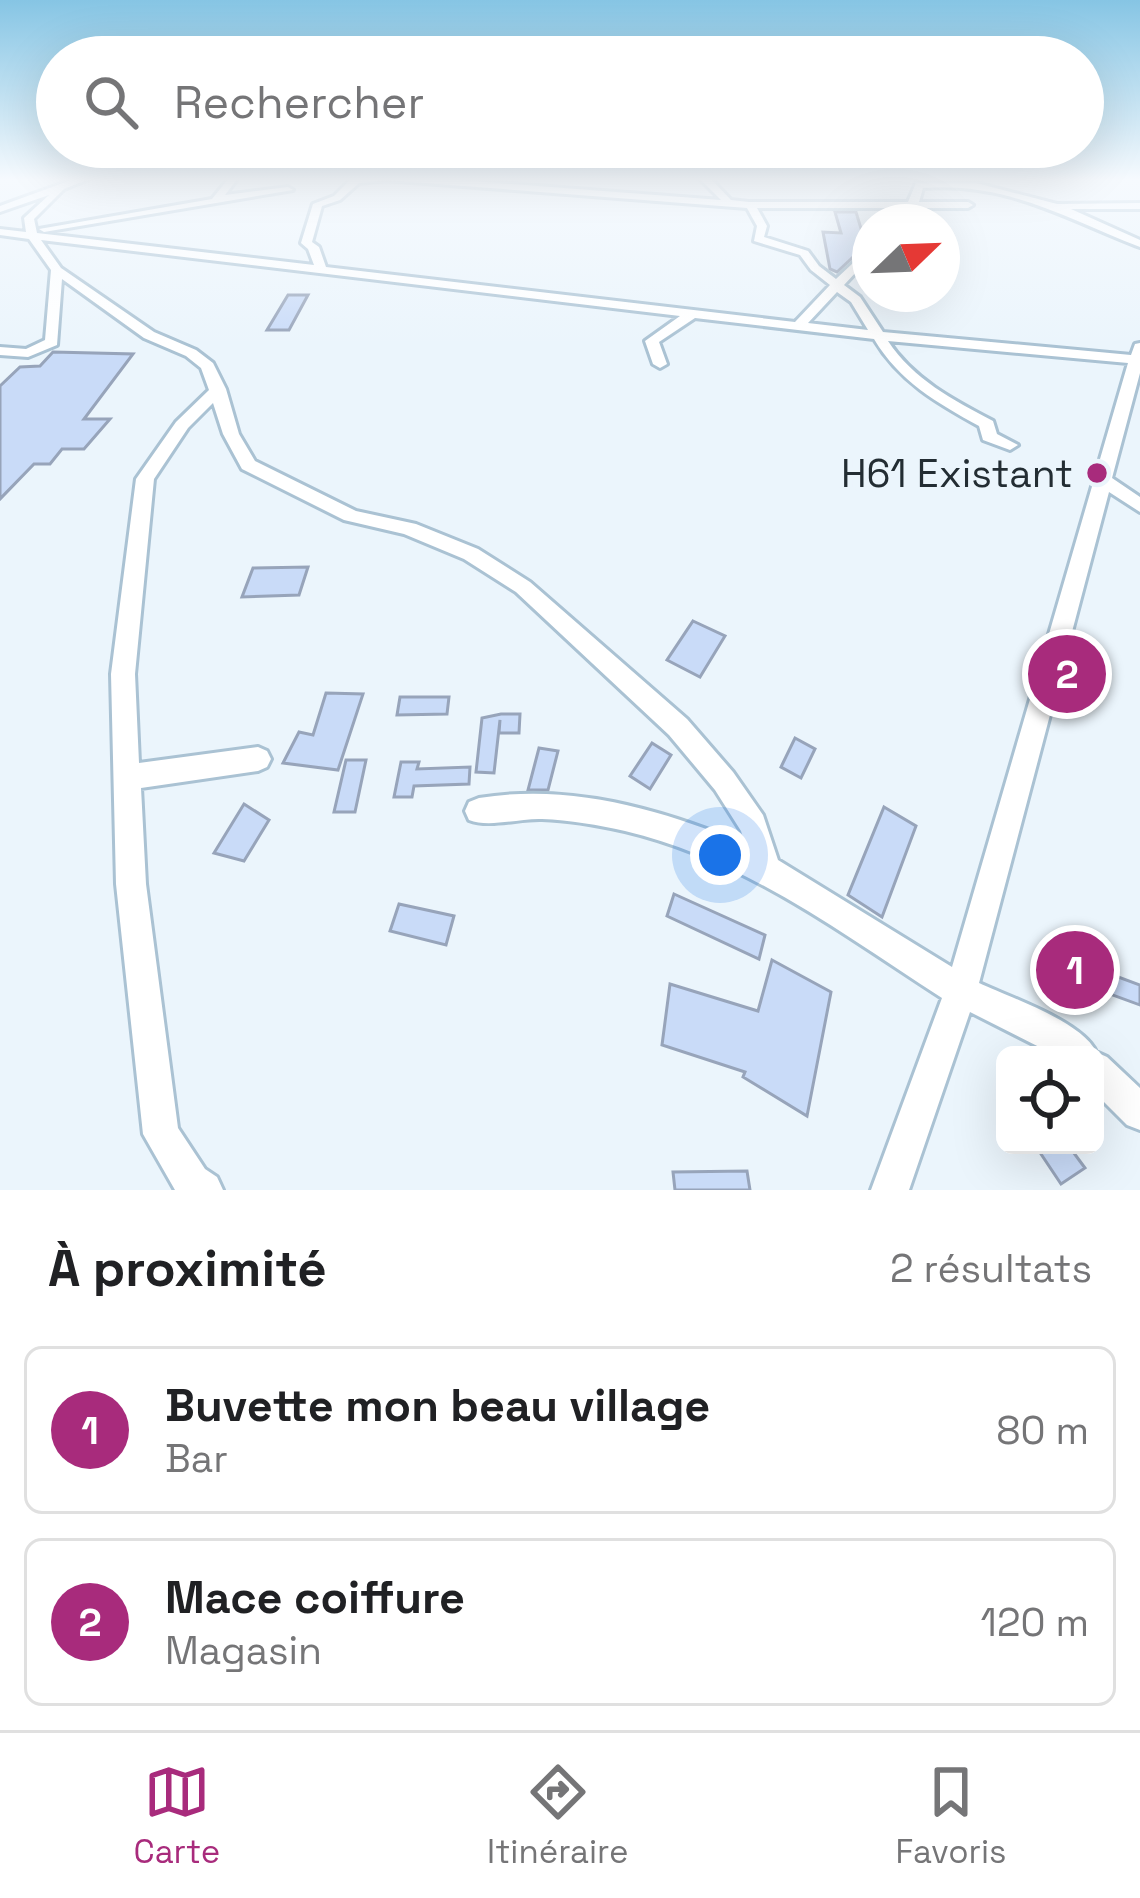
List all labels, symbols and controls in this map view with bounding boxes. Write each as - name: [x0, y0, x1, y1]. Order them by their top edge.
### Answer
- search box: [36, 36, 1104, 168]
- icon: search: [78, 69, 144, 135]
- text: Rechercher: [174, 74, 424, 131]
- north arrow: [852, 204, 960, 312]
- place label: H61 Existant: [841, 449, 1073, 498]
- marker: H61 Existant: [1084, 460, 1110, 486]
- pin: 2: [1028, 629, 1106, 719]
- your location: [690, 825, 750, 885]
- pin: 1: [1036, 925, 1114, 1015]
- map controls: [996, 1046, 1104, 1154]
- button: locate: [996, 1046, 1104, 1154]
- text: À proximité: [48, 1236, 327, 1301]
- text: 2 résultats: [890, 1244, 1092, 1293]
- text: Buvette mon beau village: [165, 1377, 710, 1434]
- text: 1: [81, 1406, 99, 1455]
- text: 80 m: [996, 1406, 1089, 1455]
- text: Bar: [165, 1434, 228, 1483]
- text: Mace coiffure: [165, 1569, 465, 1626]
- text: 2: [78, 1598, 102, 1647]
- text: 120 m: [981, 1598, 1089, 1647]
- text: Magasin: [165, 1626, 322, 1675]
- tab: Carte: [133, 1759, 220, 1873]
- tab: Itinéraire: [487, 1759, 629, 1873]
- tab: Favoris: [895, 1759, 1007, 1873]

